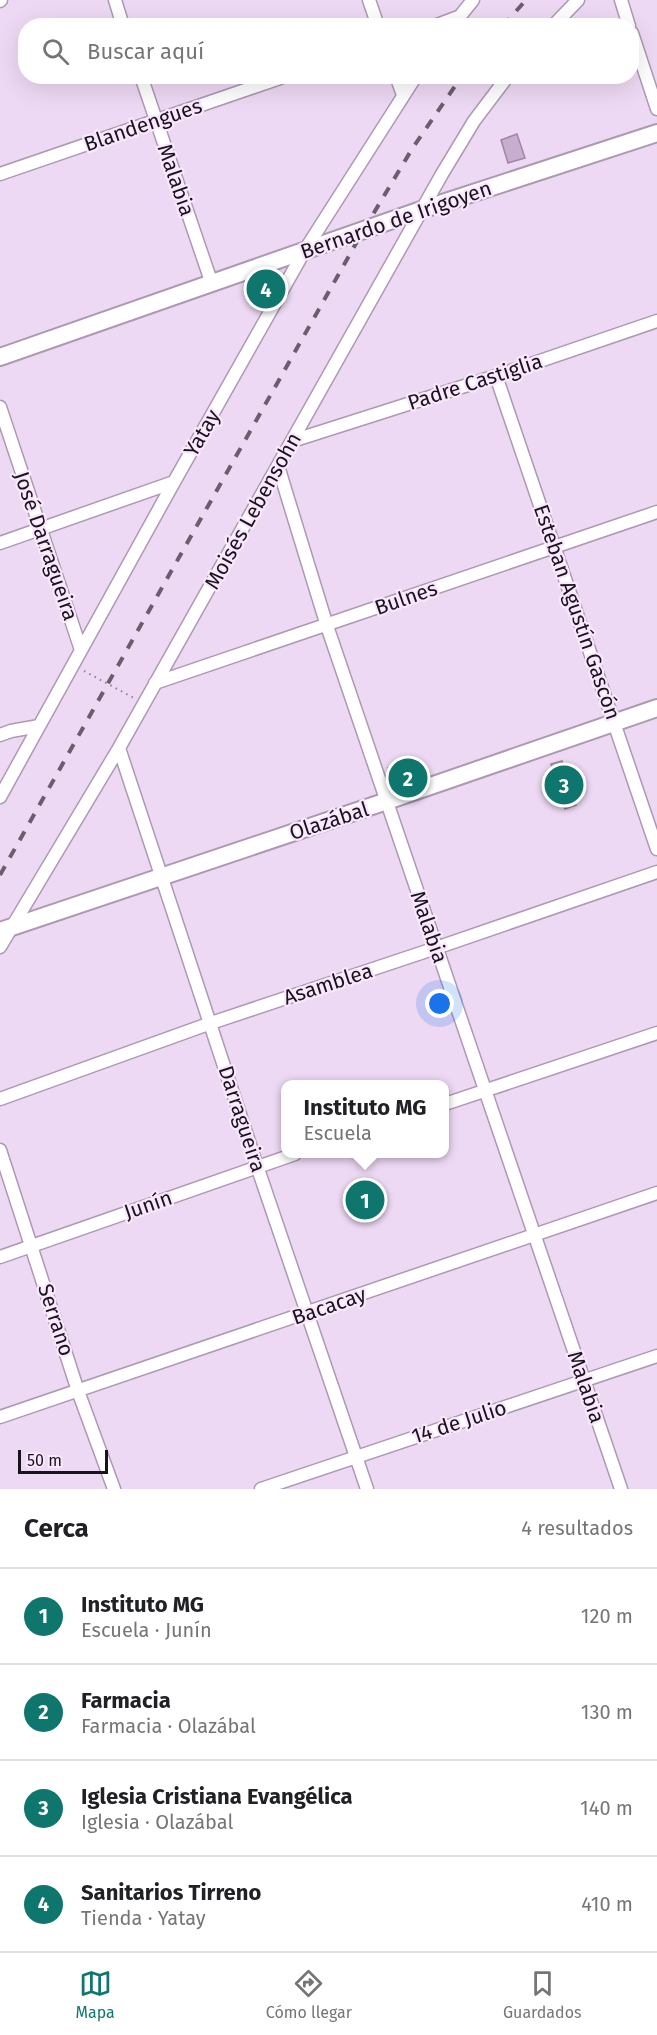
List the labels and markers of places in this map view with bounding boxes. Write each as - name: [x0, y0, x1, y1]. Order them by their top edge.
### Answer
- pin: 4: [246, 266, 286, 312]
- pin: 2: [388, 756, 428, 800]
- pin: 3: [544, 762, 584, 808]
- pin: 1: [346, 1178, 385, 1222]

